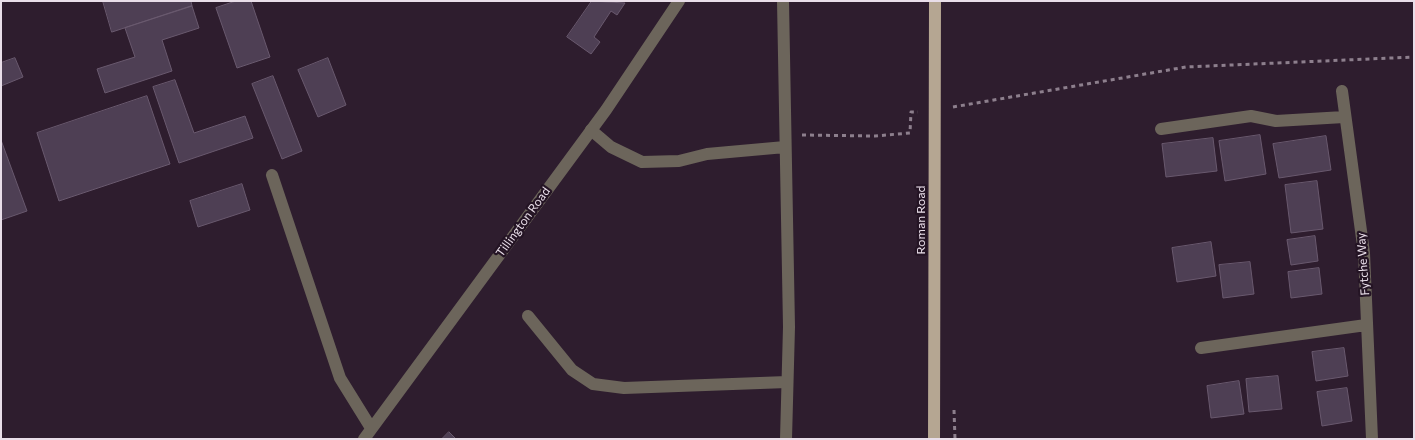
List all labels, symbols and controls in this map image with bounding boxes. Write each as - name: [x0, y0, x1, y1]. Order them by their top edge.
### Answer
- street label: Tillington Road: [493, 184, 553, 260]
- street label: Roman Road: [914, 186, 928, 254]
- street label: Fytche Way: [1354, 232, 1372, 296]

